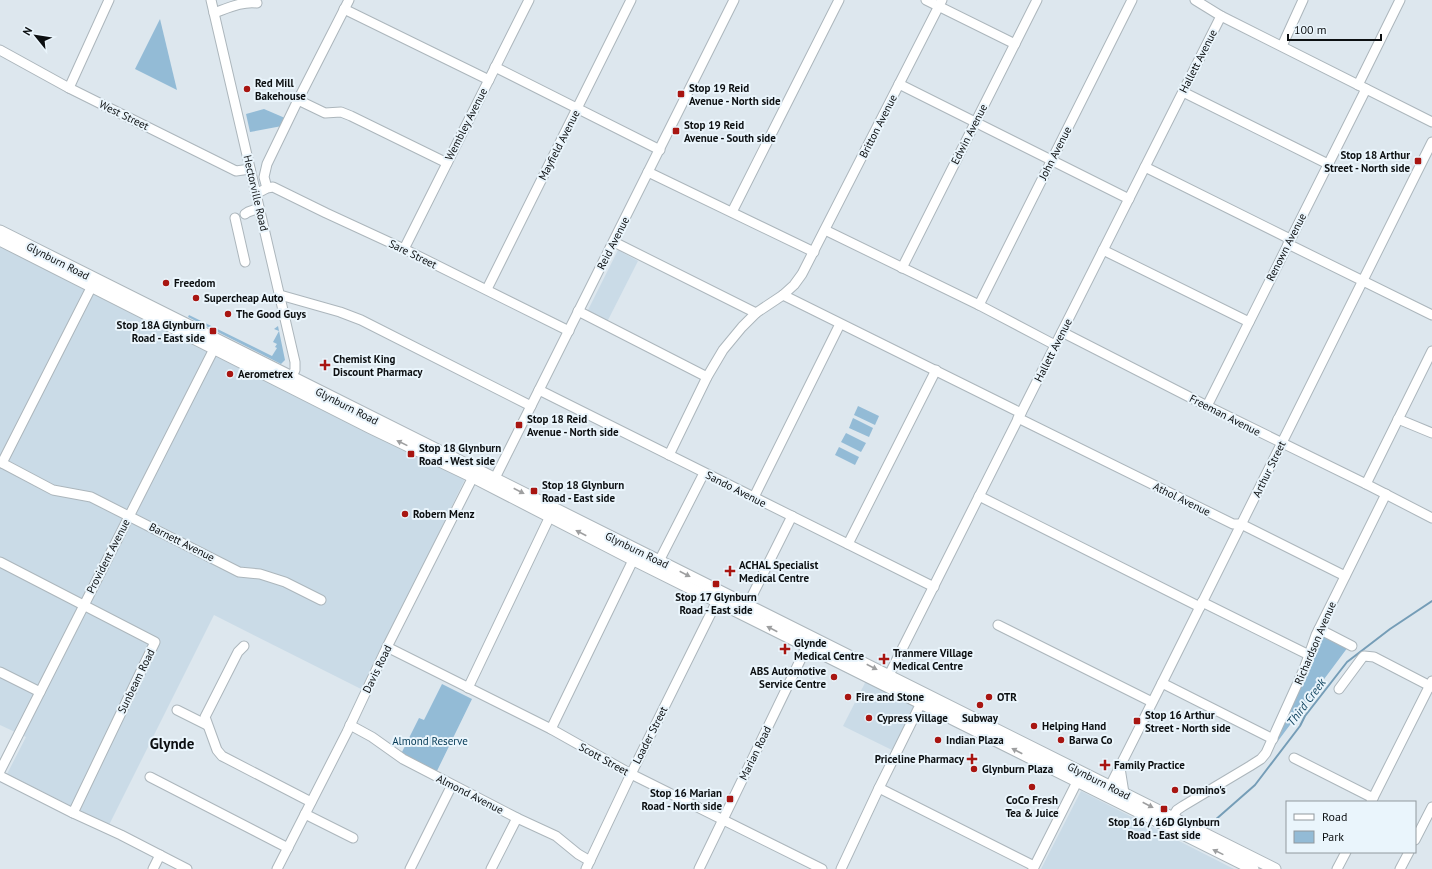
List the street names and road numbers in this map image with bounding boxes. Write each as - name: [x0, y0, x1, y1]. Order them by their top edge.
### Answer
- street label: Hallett Avenue: [1176, 27, 1220, 95]
- street label: Wembley Avenue: [442, 85, 490, 163]
- street label: Britton Avenue: [856, 92, 900, 160]
- street label: West Street: [97, 97, 151, 133]
- street label: Edwin Avenue: [948, 101, 990, 166]
- street label: Mayfield Avenue: [535, 107, 583, 182]
- street label: John Avenue: [1035, 124, 1075, 183]
- street label: Hectorville Road: [240, 154, 272, 232]
- street label: Renown Avenue: [1263, 210, 1309, 283]
- street label: Reid Avenue: [594, 214, 632, 272]
- street label: Sare Street: [387, 236, 440, 272]
- street label: Glynburn Road: [24, 239, 92, 283]
- street label: Hallett Avenue: [1031, 316, 1075, 384]
- street label: Glynburn Road: [313, 384, 381, 428]
- street label: Freeman Avenue: [1187, 391, 1263, 439]
- street label: Arthur Street: [1249, 438, 1289, 499]
- street label: Sando Avenue: [703, 468, 769, 510]
- street label: Athol Avenue: [1151, 479, 1213, 519]
- street label: Provident Avenue: [83, 516, 133, 596]
- street label: Barnett Avenue: [147, 520, 217, 565]
- street label: Glynburn Road: [603, 529, 671, 571]
- street label: Richardson Avenue: [1291, 599, 1339, 687]
- street label: Davis Road: [359, 643, 395, 695]
- street label: Sunbeam Road: [114, 646, 158, 715]
- street label: Loader Street: [630, 704, 671, 766]
- street label: Marian Road: [736, 724, 774, 782]
- street label: Scott Street: [577, 740, 632, 779]
- street label: Glynburn Road: [1065, 759, 1133, 803]
- street label: Almond Avenue: [434, 771, 506, 817]

